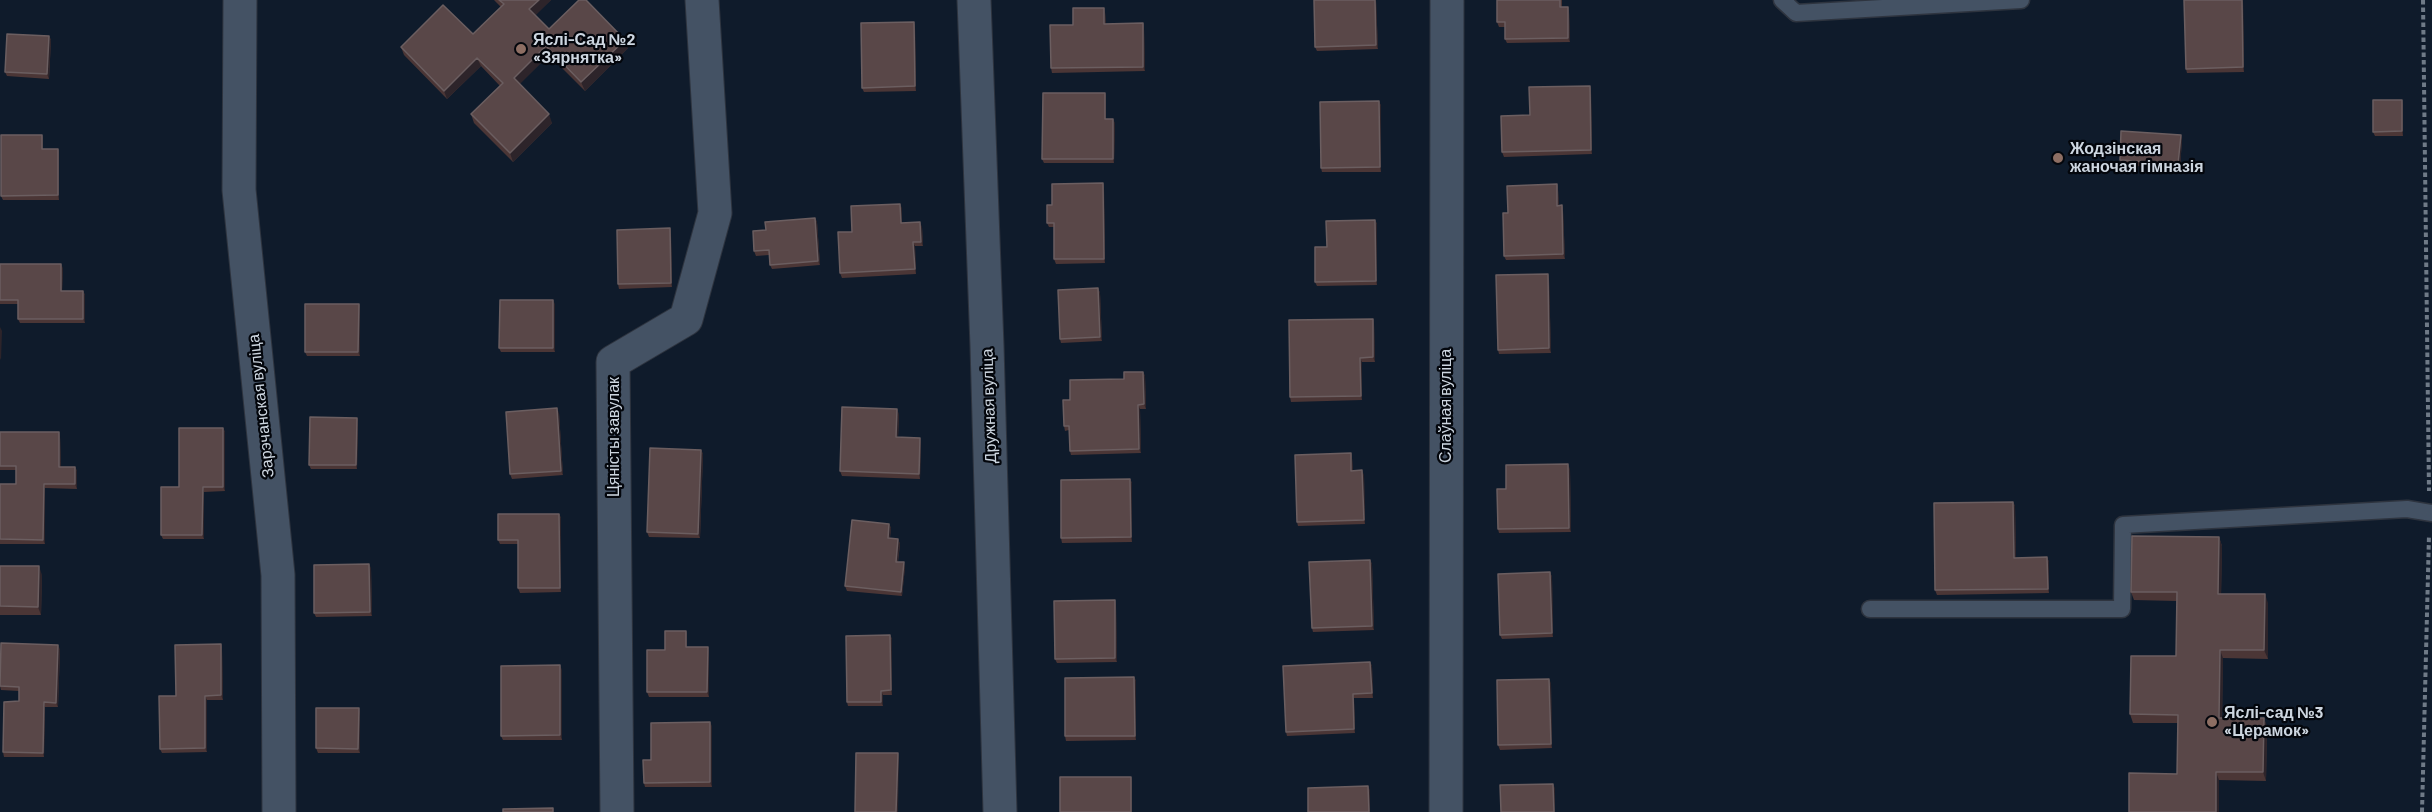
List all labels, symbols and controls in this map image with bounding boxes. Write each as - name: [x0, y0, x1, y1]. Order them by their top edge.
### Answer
- place label: Яслі-Сад №2 «Зярнятка»: [533, 30, 635, 68]
- marker: Яслі-Сад №2 «Зярнятка»: [514, 42, 528, 56]
- place label: Жодзінская жаночая гімназія: [2070, 139, 2204, 177]
- marker: Жодзінская жаночая гімназія: [2051, 151, 2065, 165]
- street label: Зарэчанская вуліца: [244, 333, 278, 479]
- street label: Дружная вуліца: [977, 348, 1001, 464]
- street label: Слаўная вуліца: [1436, 349, 1456, 463]
- street label: Цяністы завулак: [604, 377, 624, 497]
- place label: Яслі-сад №3 «Церамок»: [2224, 703, 2323, 741]
- marker: Яслі-сад №3 «Церамок»: [2205, 715, 2219, 729]

